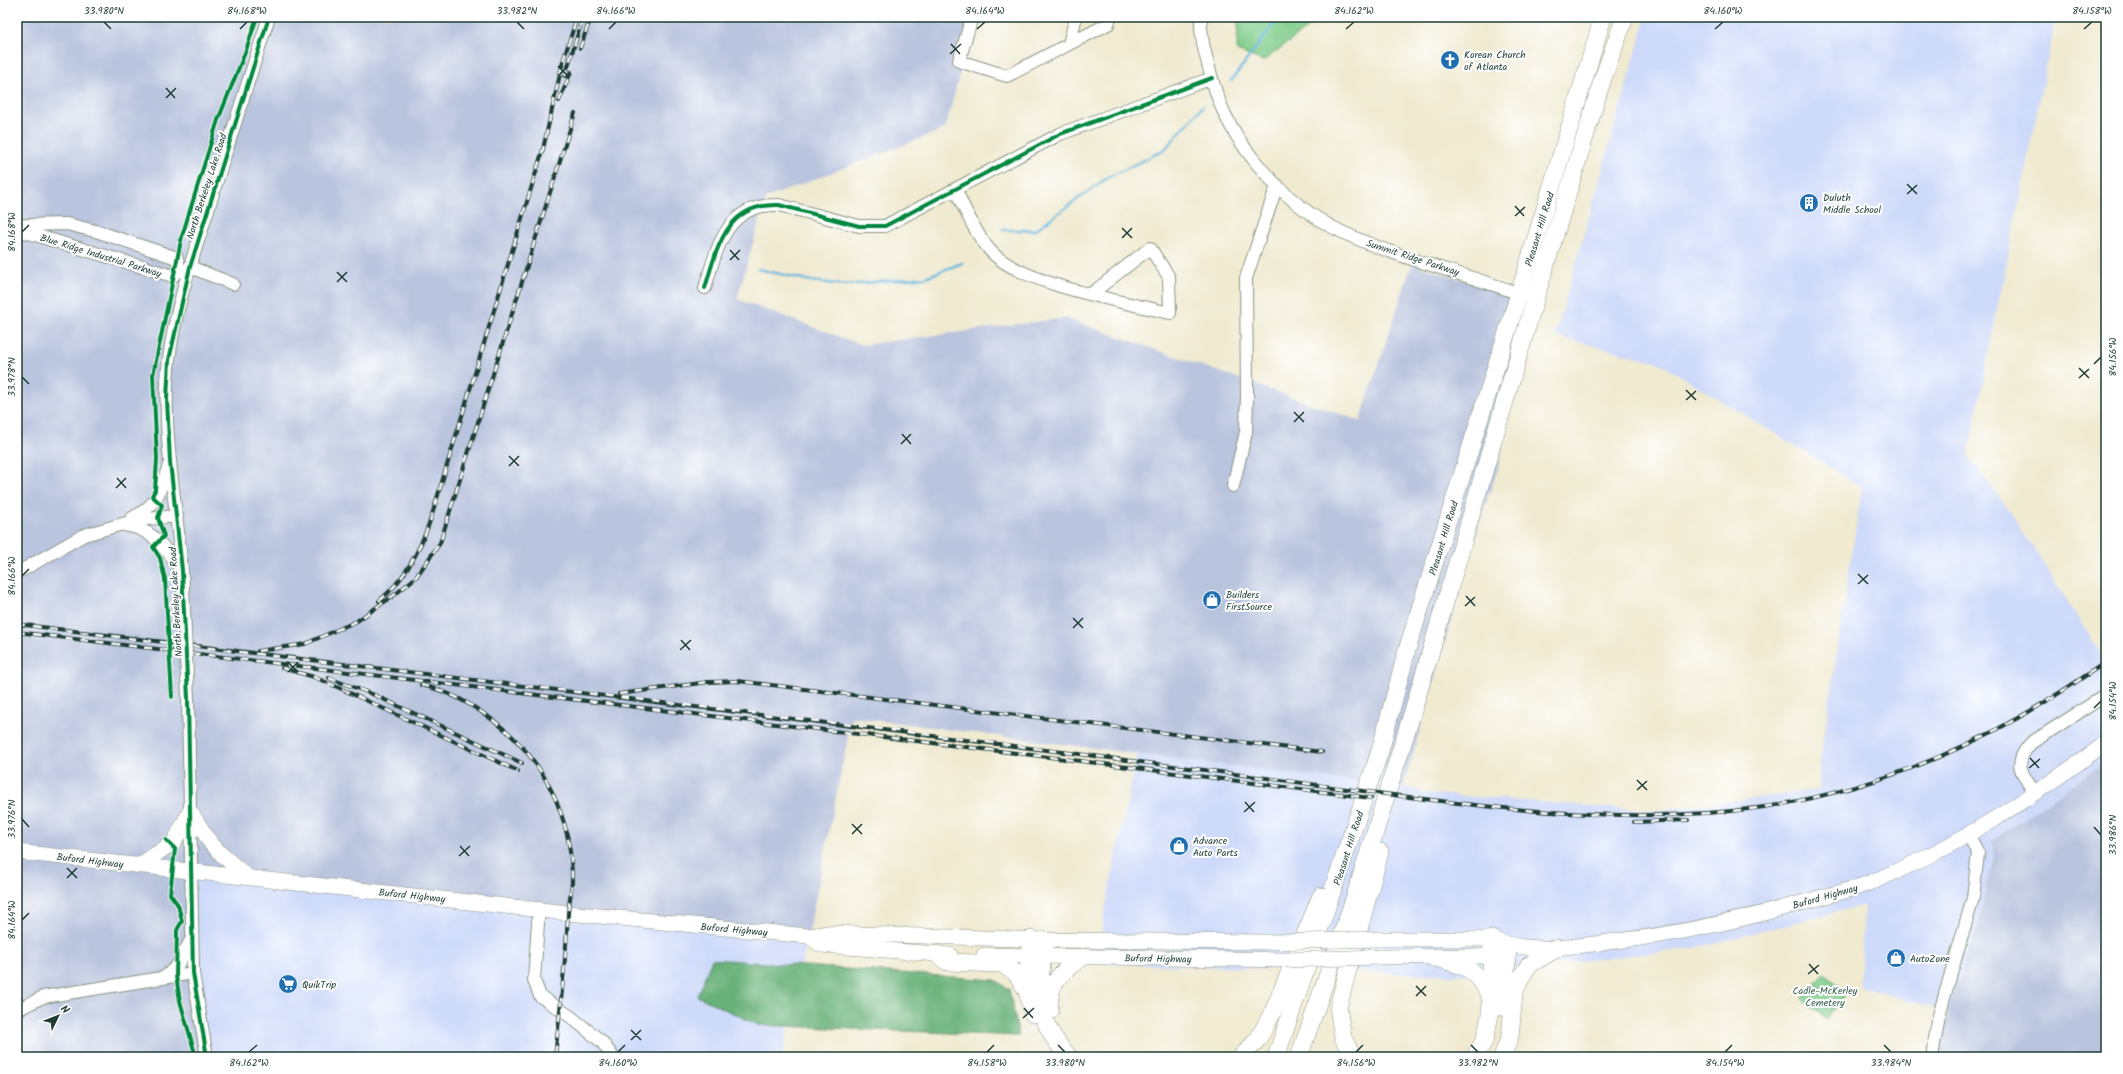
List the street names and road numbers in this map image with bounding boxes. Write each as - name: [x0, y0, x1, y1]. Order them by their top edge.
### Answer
- street label: North Berkeley Lake Road: [182, 130, 232, 241]
- street label: Pleasant Hill Road: [1521, 189, 1559, 269]
- street label: Blue Ridge Industrial Parkway: [38, 230, 164, 282]
- street label: Summit Ridge Parkway: [1364, 235, 1462, 281]
- street label: Pleasant Hill Road: [1425, 498, 1463, 578]
- street label: North Berkeley Lake Road: [165, 545, 187, 657]
- street label: Pleasant Hill Road: [1329, 808, 1369, 888]
- street label: Buford Highway: [56, 849, 124, 873]
- street label: Buford Highway: [1791, 880, 1860, 914]
- street label: Buford Highway: [378, 885, 446, 907]
- street label: Buford Highway: [700, 919, 768, 941]
- street label: Buford Highway: [1124, 950, 1192, 968]

